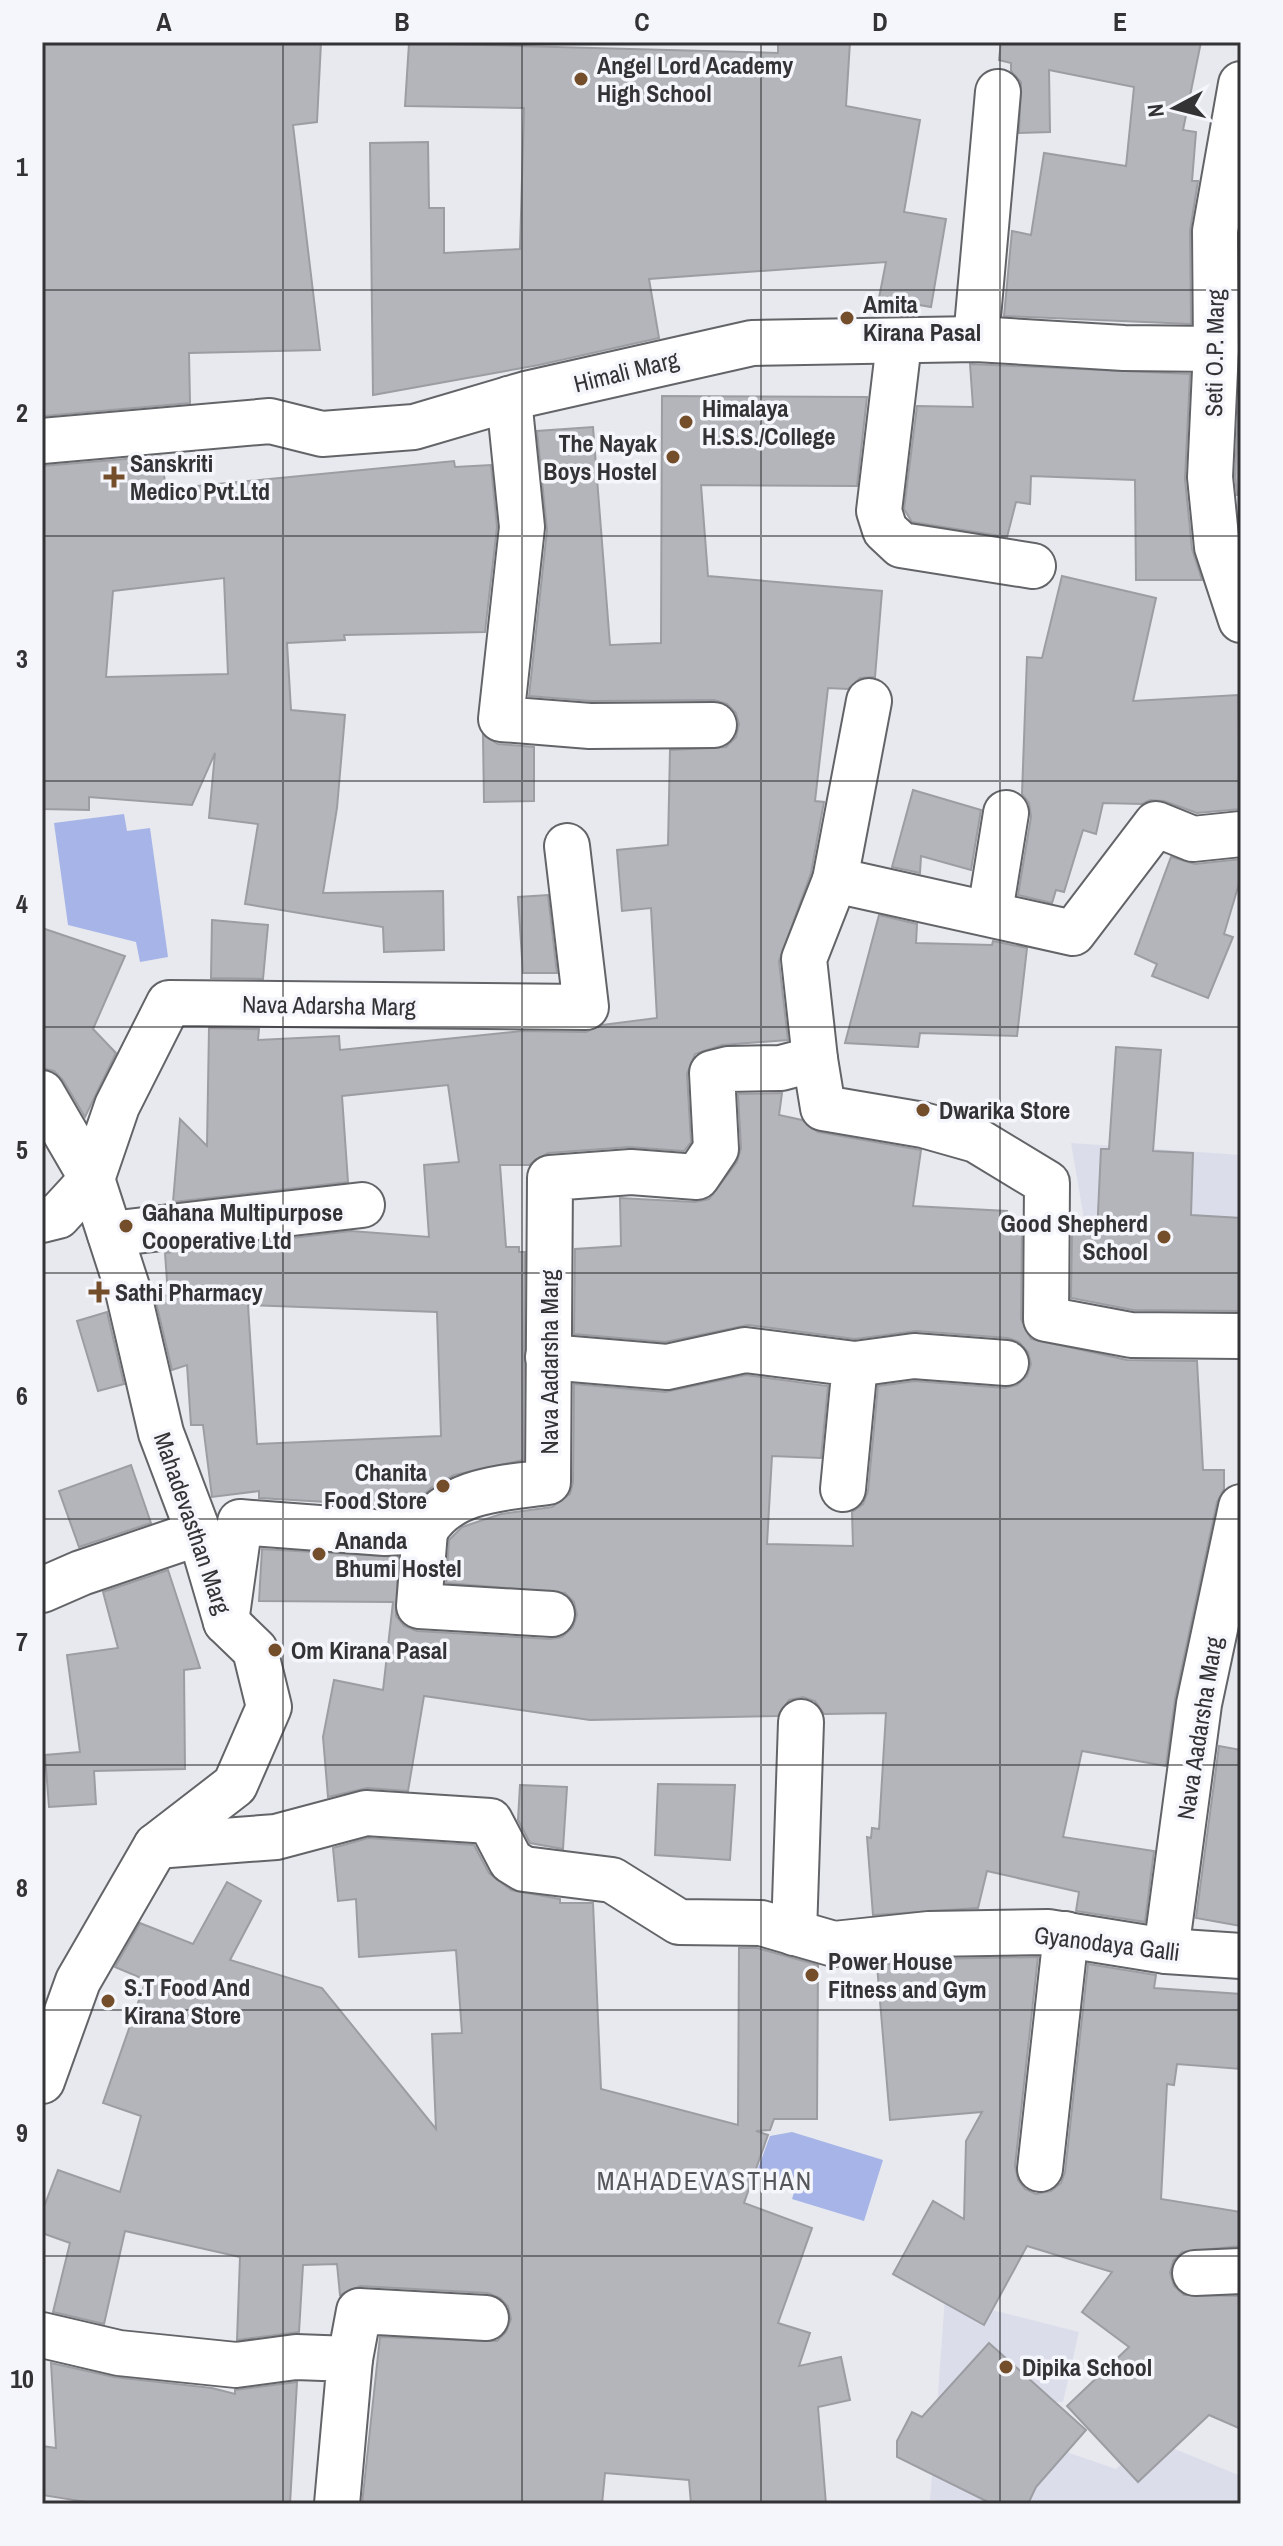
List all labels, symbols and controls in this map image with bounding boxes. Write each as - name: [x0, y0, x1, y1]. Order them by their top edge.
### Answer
- text: A: [156, 4, 172, 39]
- text: B: [394, 4, 410, 39]
- text: C: [634, 4, 650, 39]
- text: D: [872, 4, 888, 39]
- text: E: [1113, 4, 1127, 39]
- place label: Angel Lord Academy High School: [597, 49, 793, 109]
- north arrow: [1135, 68, 1215, 148]
- marker: Angel Lord Academy High School: [572, 70, 590, 88]
- text: N: [1139, 102, 1171, 119]
- text: 1: [16, 149, 28, 184]
- place label: Amita Kirana Pasal: [863, 288, 981, 348]
- street label: Seti O.P. Marg: [1197, 289, 1231, 417]
- marker: Amita Kirana Pasal: [838, 309, 856, 327]
- street label: Himali Marg: [570, 343, 682, 399]
- place label: Himalaya H.S.S./College: [702, 392, 835, 452]
- text: 2: [16, 395, 28, 430]
- marker: Himalaya H.S.S./College: [677, 413, 695, 431]
- place label: The Nayak Boys Hostel: [543, 427, 657, 487]
- place label: Sanskriti Medico Pvt.Ltd: [130, 447, 270, 507]
- marker: The Nayak Boys Hostel: [664, 448, 682, 466]
- marker: Sanskriti Medico Pvt.Ltd: [105, 468, 123, 486]
- text: 3: [16, 641, 28, 676]
- text: 4: [16, 886, 28, 921]
- street label: Nava Adarsha Marg: [242, 987, 416, 1023]
- place label: Dwarika Store: [939, 1094, 1070, 1126]
- marker: Dwarika Store: [914, 1101, 932, 1119]
- text: 5: [16, 1132, 28, 1167]
- place label: Gahana Multipurpose Cooperative Ltd: [142, 1196, 343, 1256]
- place label: Good Shepherd School: [1000, 1207, 1148, 1267]
- marker: Gahana Multipurpose Cooperative Ltd: [117, 1217, 135, 1235]
- marker: Good Shepherd School: [1155, 1228, 1173, 1246]
- street label: Nava Aadarsha Marg: [533, 1270, 565, 1454]
- place label: Sathi Pharmacy: [115, 1276, 263, 1308]
- marker: Sathi Pharmacy: [90, 1283, 108, 1301]
- text: 6: [16, 1378, 28, 1413]
- street label: Mahadevasthan Marg: [147, 1428, 239, 1618]
- place label: Chanita Food Store: [324, 1456, 427, 1516]
- marker: Chanita Food Store: [434, 1477, 452, 1495]
- place label: Ananda Bhumi Hostel: [335, 1524, 462, 1584]
- marker: Ananda Bhumi Hostel: [310, 1545, 328, 1563]
- text: 7: [16, 1624, 28, 1659]
- place label: Om Kirana Pasal: [291, 1634, 447, 1666]
- street label: Nava Aadarsha Marg: [1169, 1634, 1229, 1822]
- marker: Om Kirana Pasal: [266, 1641, 284, 1659]
- text: 8: [16, 1870, 28, 1905]
- street label: Gyanodaya Galli: [1032, 1918, 1182, 1968]
- place label: Power House Fitness and Gym: [828, 1945, 987, 2005]
- marker: Power House Fitness and Gym: [803, 1966, 821, 1984]
- place label: S.T Food And Kirana Store: [124, 1971, 250, 2031]
- marker: S.T Food And Kirana Store: [99, 1992, 117, 2010]
- text: 9: [16, 2115, 28, 2150]
- district label: MAHADEVASTHAN: [597, 2163, 813, 2198]
- place label: Dipika School: [1022, 2351, 1152, 2383]
- marker: Dipika School: [997, 2358, 1015, 2376]
- text: 10: [10, 2361, 34, 2396]

